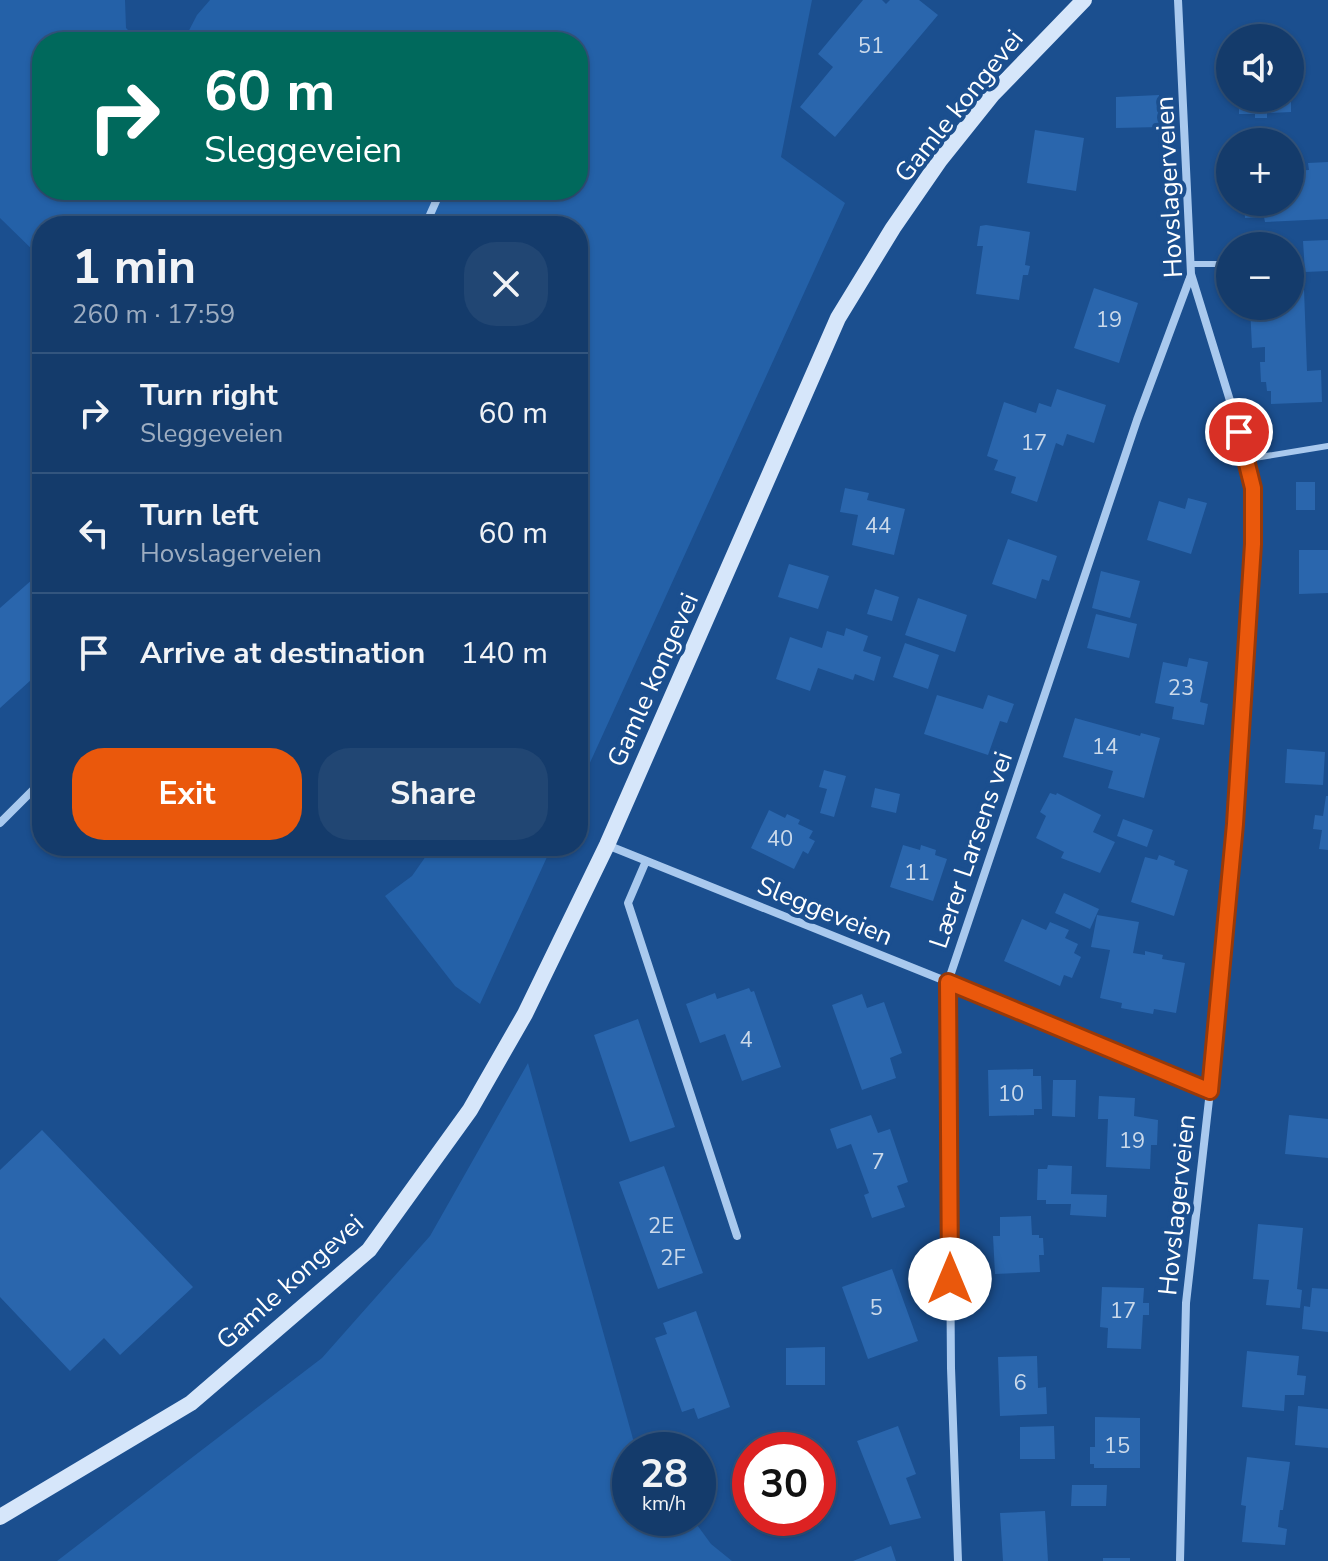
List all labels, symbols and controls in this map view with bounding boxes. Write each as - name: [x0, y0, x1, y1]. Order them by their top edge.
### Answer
- street label: Gamle kongevei: [887, 22, 1031, 190]
- map controls: [1216, 24, 1304, 320]
- button: sound: [1216, 24, 1304, 112]
- house number: 51: [858, 31, 884, 61]
- text: 60 m: [204, 53, 335, 130]
- icon: right: [72, 64, 176, 168]
- street label: Hovslagerveien: [1147, 95, 1191, 279]
- text: Sleggeveien: [204, 126, 402, 175]
- button: +: [1216, 128, 1304, 216]
- button: −: [1216, 232, 1304, 320]
- text: 1 min: [72, 234, 196, 300]
- button: close: [464, 242, 548, 326]
- text: 260 m · 17:59: [72, 297, 235, 332]
- house number: 19: [1096, 305, 1122, 335]
- text: Turn right: [140, 375, 278, 416]
- icon: right: [72, 391, 116, 435]
- text: 60 m: [479, 393, 548, 434]
- pin: [1205, 398, 1273, 466]
- icon: arrive: [1217, 410, 1261, 454]
- text: Sleggeveien: [140, 416, 283, 451]
- house number: 17: [1021, 428, 1047, 458]
- text: Turn left: [140, 495, 258, 536]
- icon: left: [72, 511, 116, 555]
- house number: 44: [865, 511, 891, 541]
- text: 60 m: [479, 513, 548, 554]
- text: Hovslagerveien: [140, 536, 322, 571]
- street label: Gamle kongevei: [599, 588, 707, 772]
- icon: arrive: [72, 631, 116, 675]
- text: Arrive at destination: [140, 633, 425, 674]
- text: 140 m: [461, 633, 548, 674]
- house number: 23: [1168, 673, 1194, 703]
- house number: 14: [1092, 732, 1118, 762]
- street label: Lærer Larsens vei: [921, 747, 1021, 953]
- button: Exit: [72, 748, 302, 840]
- button: Share: [318, 748, 548, 840]
- house number: 40: [767, 824, 793, 854]
- house number: 11: [904, 858, 930, 888]
- street label: Sleggeveien: [752, 868, 898, 954]
- house number: 4: [739, 1025, 753, 1055]
- house number: 10: [998, 1079, 1024, 1109]
- street label: Hovslagerveien: [1150, 1113, 1204, 1297]
- house number: 19: [1119, 1126, 1145, 1156]
- house number: 7: [871, 1147, 885, 1177]
- street label: Gamle kongevei: [209, 1206, 371, 1358]
- house number: 2E: [648, 1211, 674, 1241]
- position arrow: [908, 1237, 992, 1321]
- house number: 2F: [660, 1243, 686, 1273]
- house number: 5: [869, 1293, 883, 1323]
- house number: 17: [1110, 1296, 1136, 1326]
- house number: 6: [1013, 1368, 1027, 1398]
- house number: 15: [1104, 1431, 1130, 1461]
- speed limit sign: 30: [732, 1432, 836, 1536]
- text: 28: [640, 1447, 688, 1501]
- text: km/h: [642, 1490, 686, 1517]

